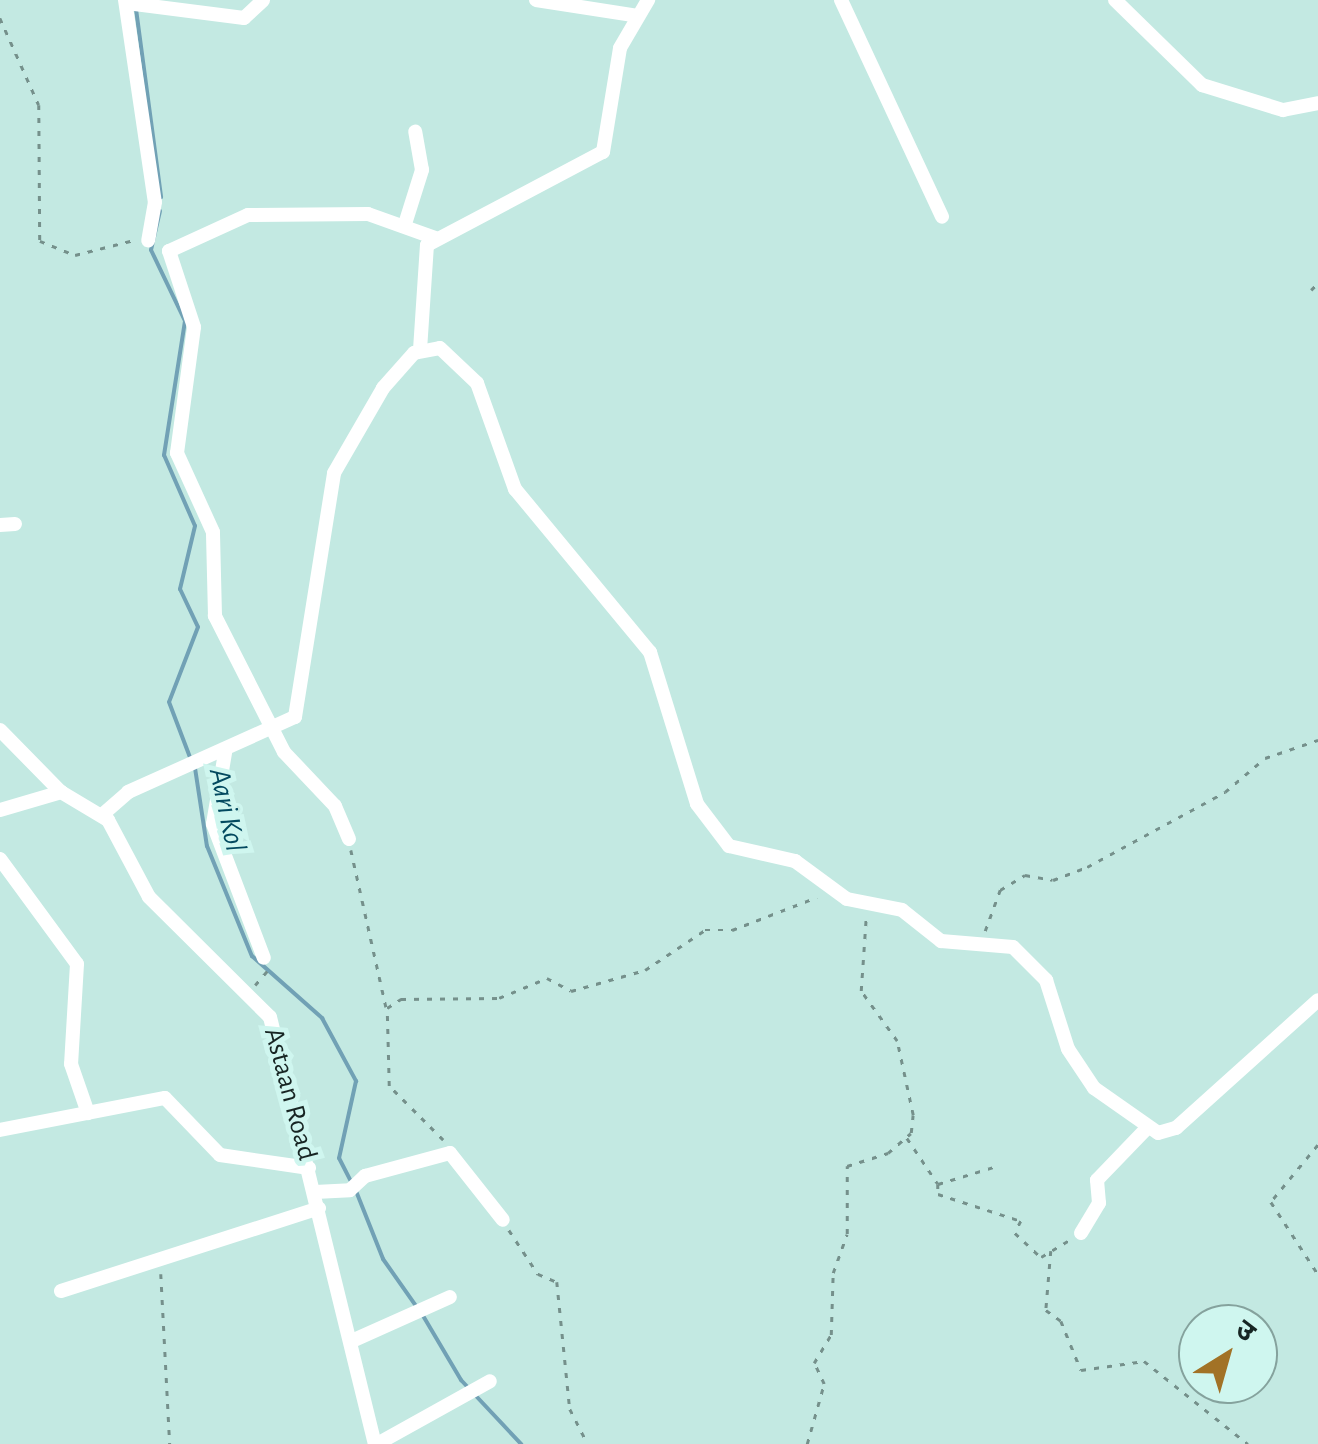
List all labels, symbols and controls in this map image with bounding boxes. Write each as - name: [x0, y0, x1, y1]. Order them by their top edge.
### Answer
- water label: Aari Kol: [201, 765, 253, 855]
- street label: Astaan Road: [256, 1024, 324, 1164]
- north arrow: [1178, 1304, 1278, 1404]
- text: उ: [1230, 1316, 1260, 1348]

